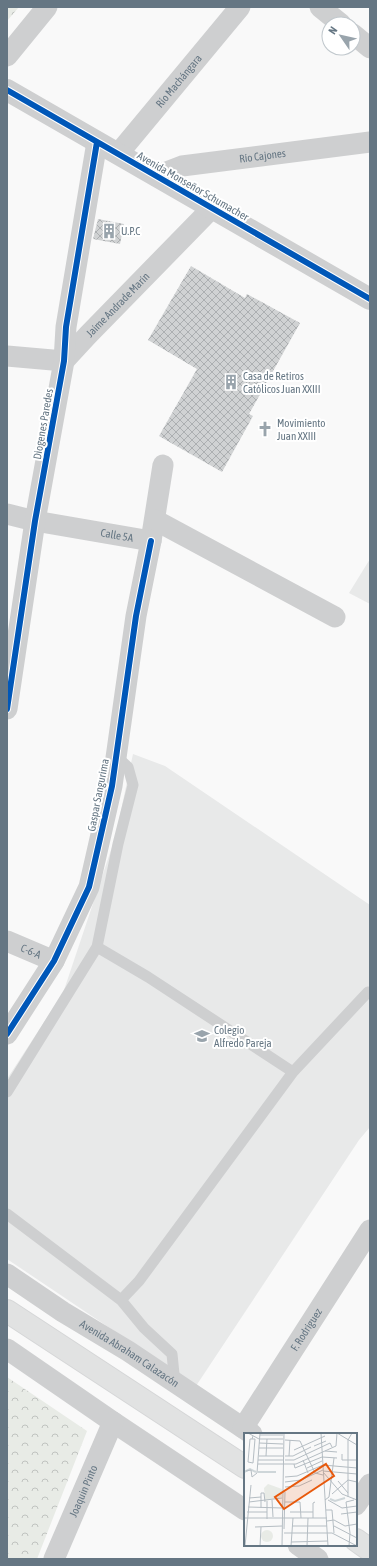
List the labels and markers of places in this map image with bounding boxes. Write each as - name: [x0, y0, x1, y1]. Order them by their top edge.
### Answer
- building icon: U.P.C: [100, 222, 118, 240]
- place label: U.P.C: [121, 225, 140, 237]
- place label: Casa de Retiros Católicos Juan XXIII: [243, 370, 320, 395]
- building icon: Casa de Retiros Católicos Juan XXIII: [222, 373, 240, 391]
- place label: Movimiento Juan XXIII: [277, 417, 326, 442]
- church icon: Movimiento Juan XXIII: [256, 420, 274, 438]
- place label: Colegio Alfredo Pareja: [214, 1024, 272, 1049]
- school or university icon: Colegio Alfredo Pareja: [193, 1027, 211, 1045]

